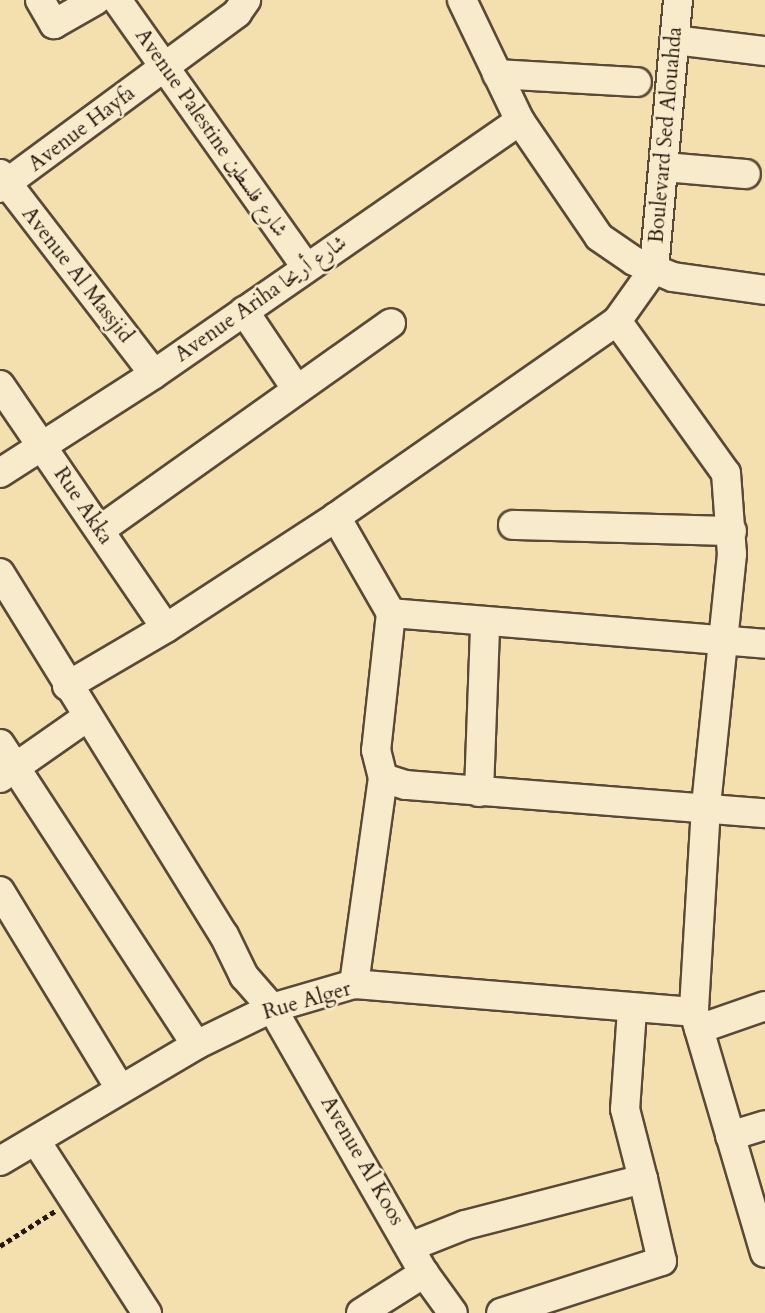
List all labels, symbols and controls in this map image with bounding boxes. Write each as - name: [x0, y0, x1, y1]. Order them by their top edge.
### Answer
- street label: Avenue Palestine شارع فلسطين: [129, 24, 293, 242]
- street label: Boulevard Sed Alouahda: [644, 26, 688, 244]
- street label: Avenue Hayfa: [24, 81, 140, 177]
- street label: Avenue Al Massjid: [16, 202, 138, 348]
- street label: Avenue Ariha شارع أريحا: [170, 230, 352, 368]
- street label: Rue Akka: [48, 463, 118, 549]
- street label: Rue Alger: [260, 976, 354, 1026]
- street label: Avenue Al Koos: [315, 1092, 409, 1230]

